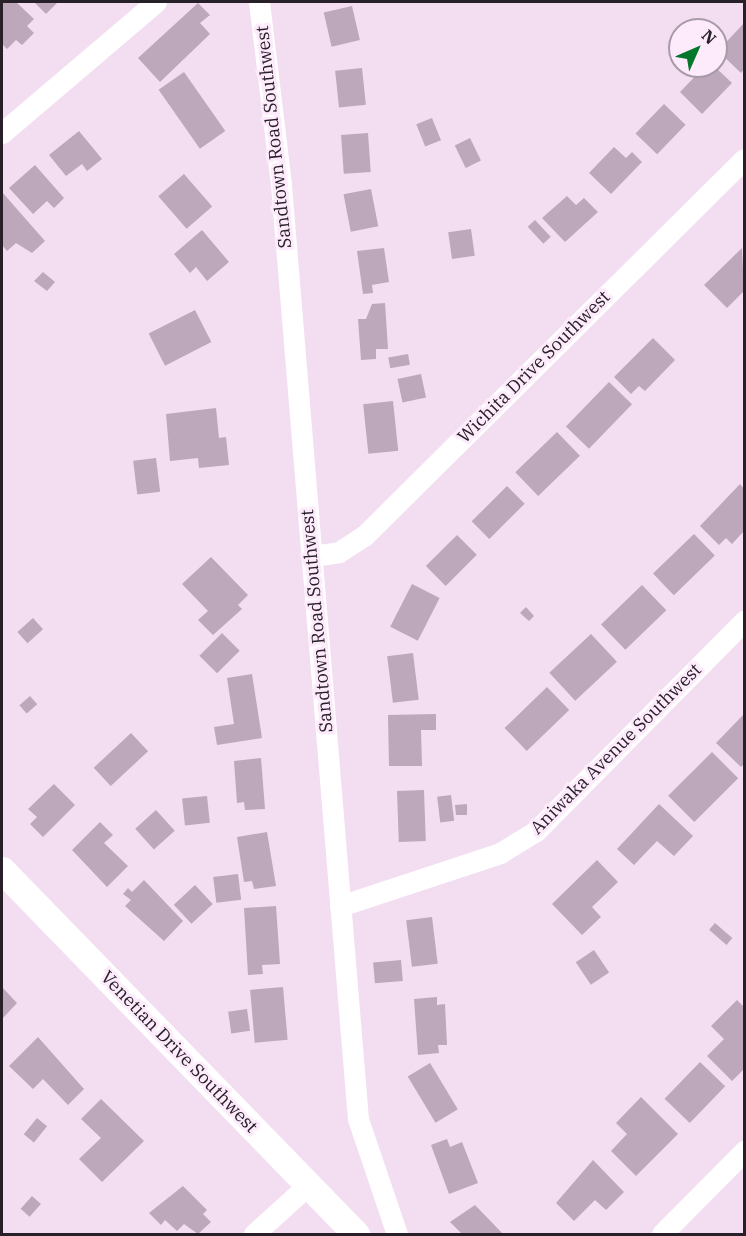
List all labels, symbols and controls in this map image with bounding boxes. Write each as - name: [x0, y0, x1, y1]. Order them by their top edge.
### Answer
- north arrow: [668, 18, 728, 78]
- street label: Sandtown Road Southwest: [252, 25, 296, 249]
- text: N: [698, 25, 721, 48]
- street label: Wichita Drive Southwest: [453, 286, 615, 448]
- street label: Sandtown Road Southwest: [296, 509, 338, 733]
- street label: Aniwaka Avenue Southwest: [526, 659, 706, 839]
- street label: Venetian Drive Southwest: [96, 967, 262, 1137]

